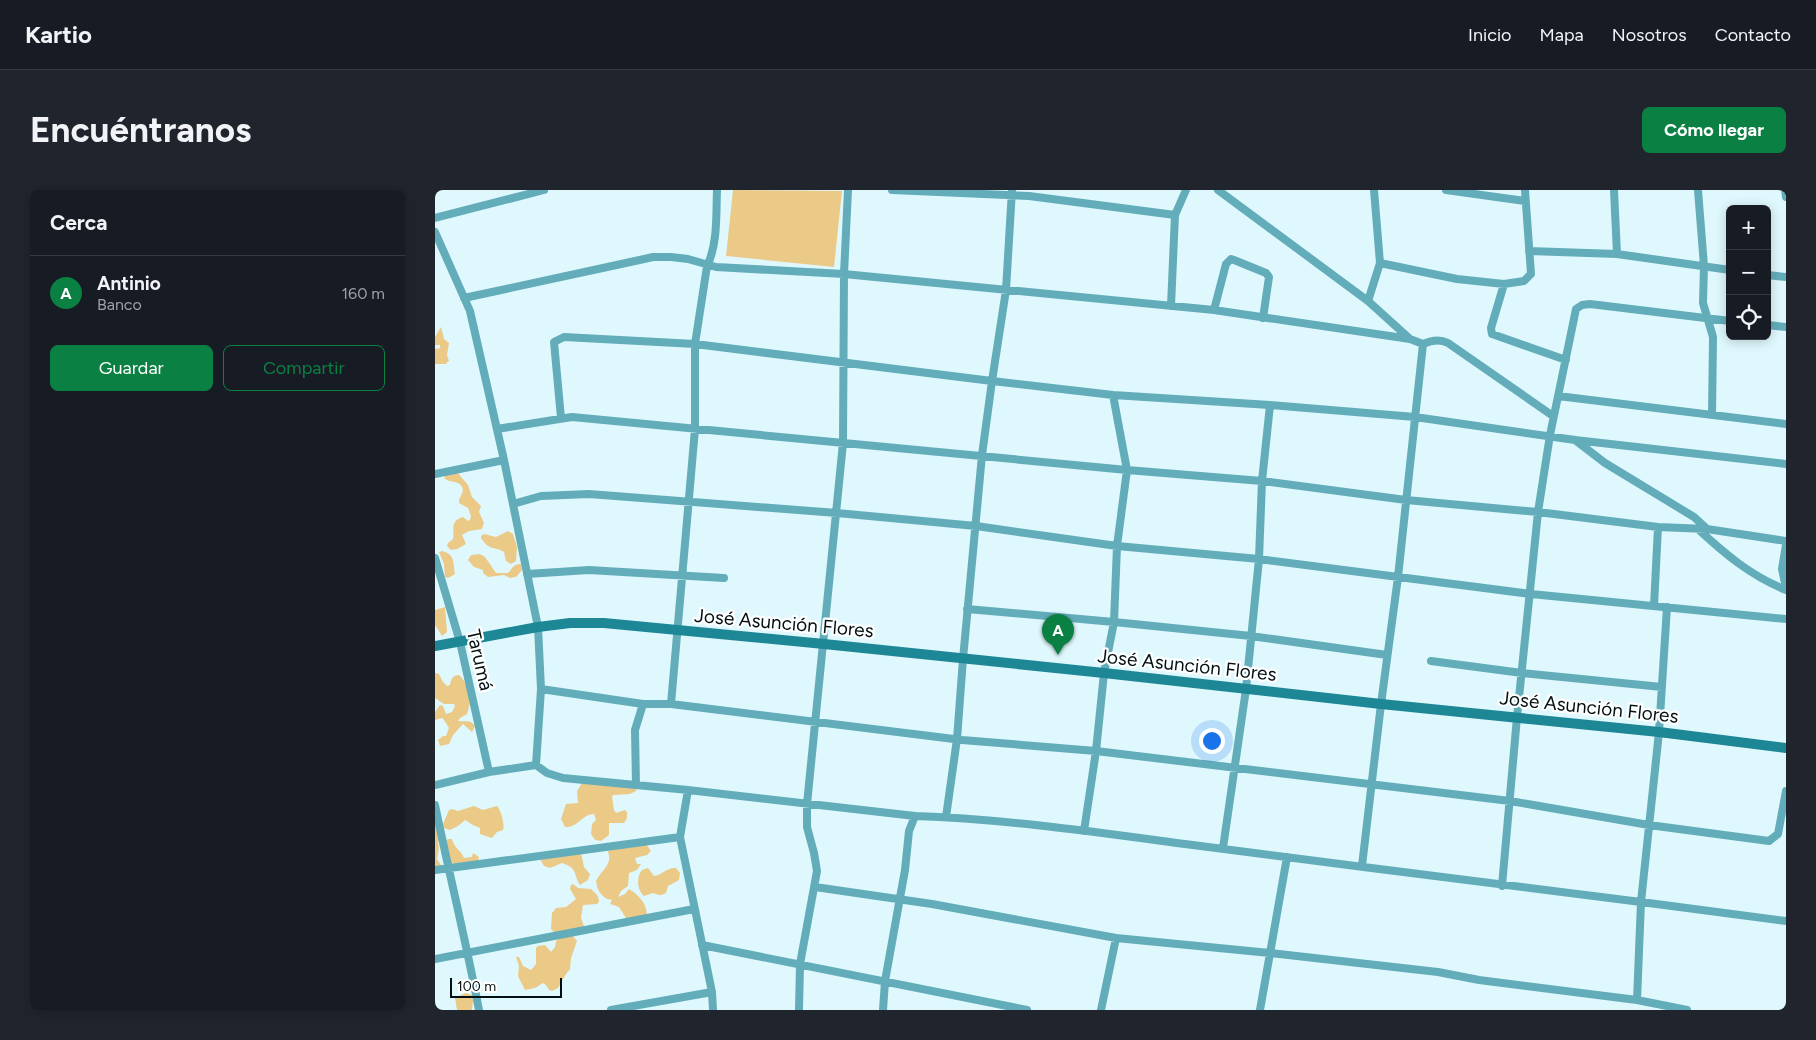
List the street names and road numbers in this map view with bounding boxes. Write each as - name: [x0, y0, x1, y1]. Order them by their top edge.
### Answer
- street label: José Asunción Flores: [693, 604, 875, 642]
- street label: Tarumá: [462, 627, 498, 693]
- street label: José Asunción Flores: [1096, 644, 1278, 686]
- street label: José Asunción Flores: [1498, 686, 1680, 728]

